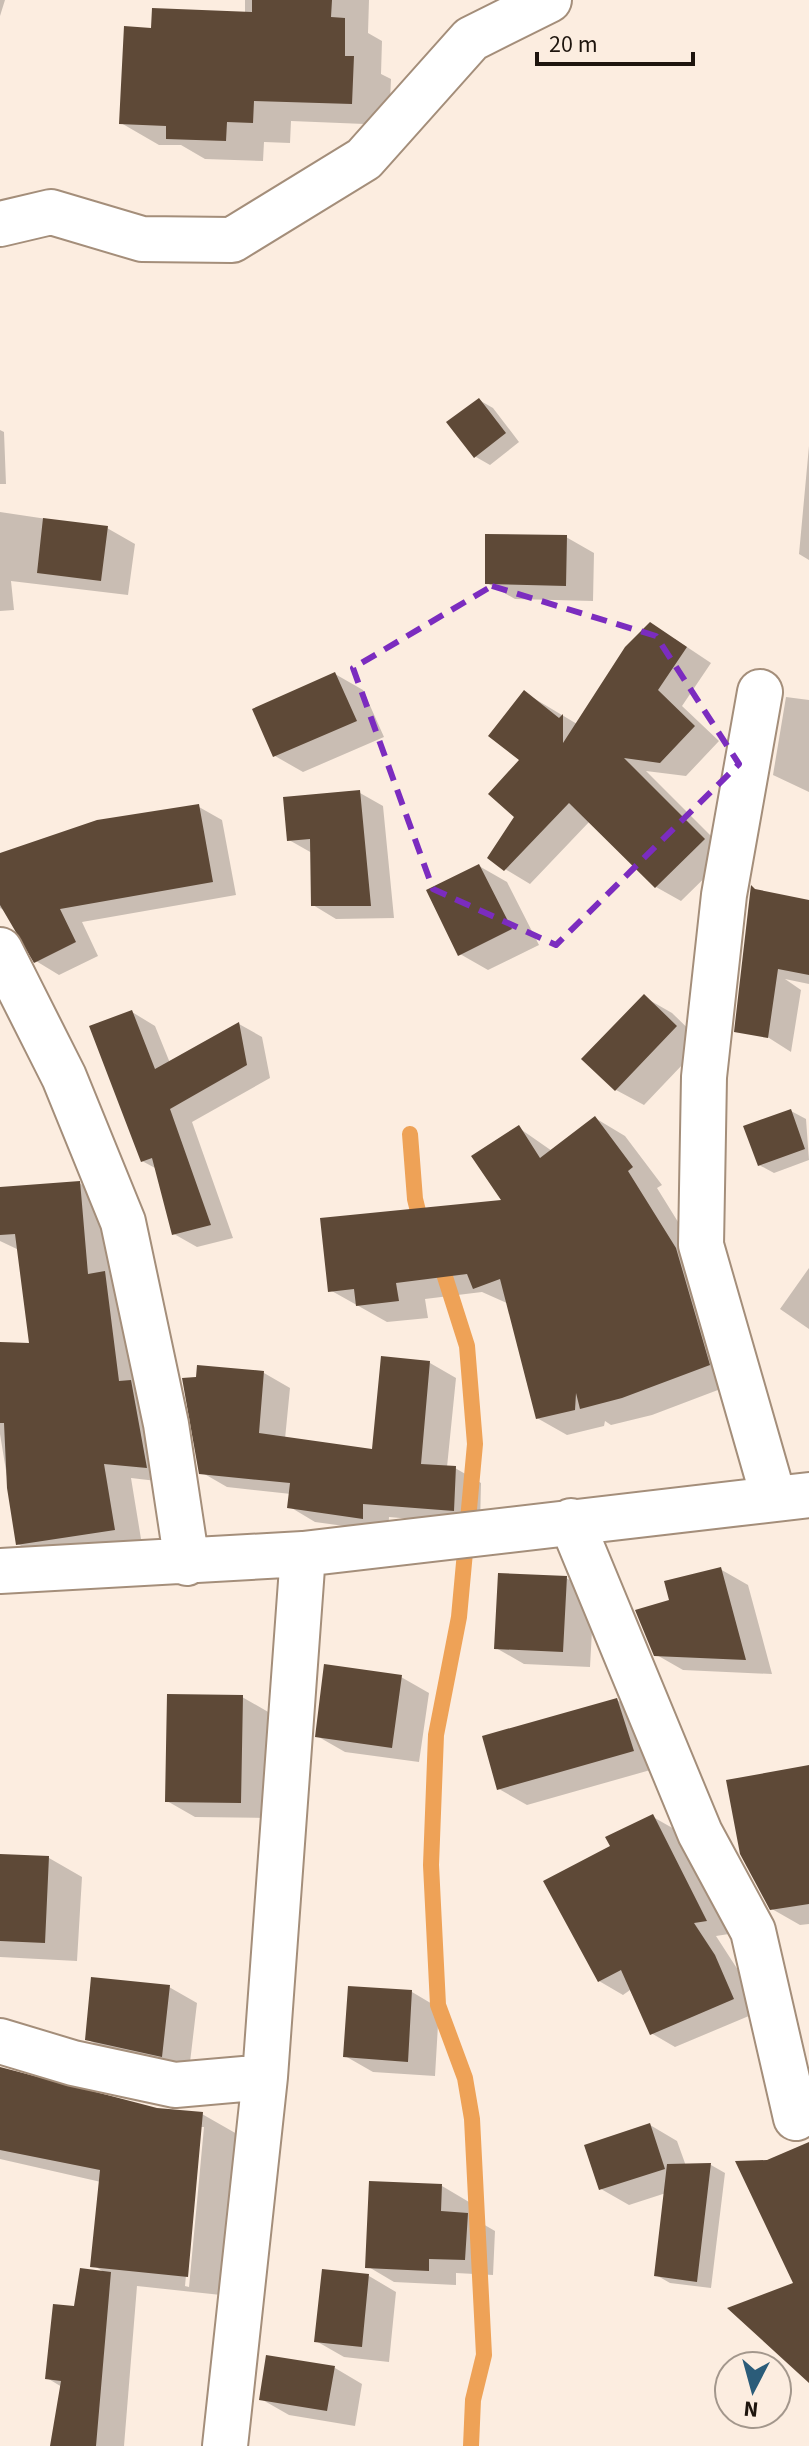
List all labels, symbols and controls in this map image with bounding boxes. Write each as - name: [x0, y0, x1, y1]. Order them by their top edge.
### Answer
- scale bar: [537, 16, 693, 66]
- text: 20 m: [549, 27, 598, 62]
- north arrow: [713, 2350, 793, 2430]
- text: N: [742, 2392, 760, 2426]

